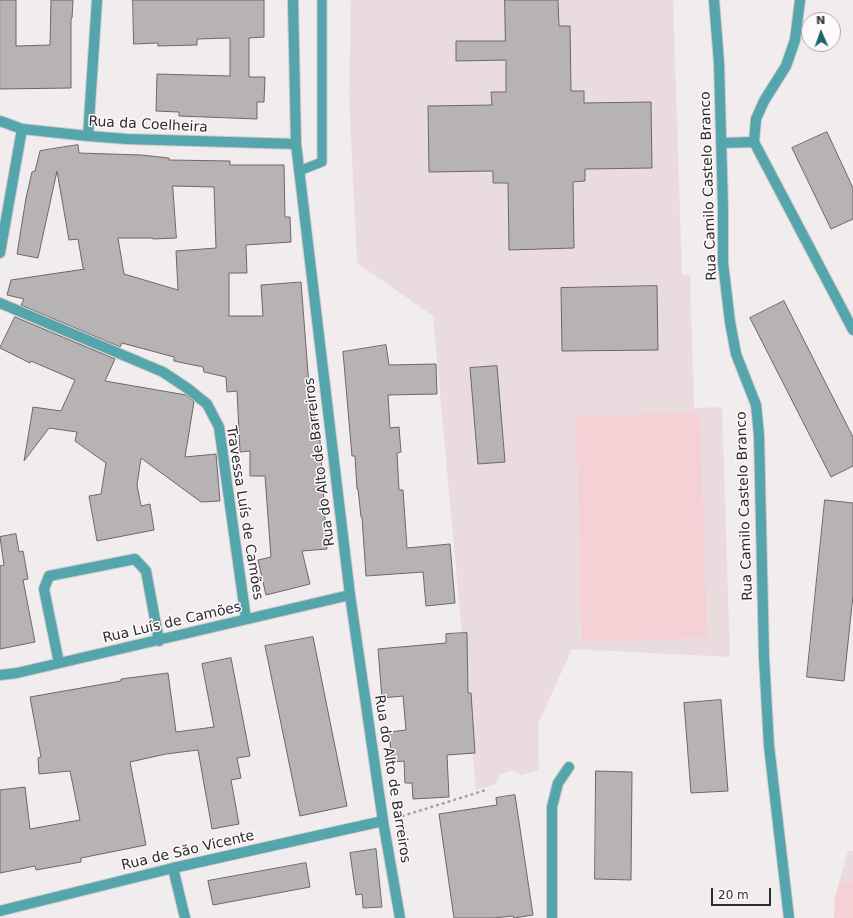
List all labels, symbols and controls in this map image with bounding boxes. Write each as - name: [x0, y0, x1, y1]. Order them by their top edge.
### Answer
- north arrow: [801, 12, 841, 52]
- text: N: [816, 14, 825, 27]
- street label: Rua Camilo Castelo Branco: [697, 91, 721, 281]
- street label: Rua da Coelheira: [88, 113, 208, 137]
- street label: Rua do Alto de Barreiros: [301, 377, 339, 547]
- street label: Rua Camilo Castelo Branco: [733, 411, 757, 601]
- street label: Travessa Luís de Camões: [222, 425, 266, 601]
- street label: Rua Luís de Camões: [101, 599, 243, 647]
- street label: Rua do Alto de Barreiros: [370, 694, 414, 864]
- street label: Rua de São Vicente: [120, 828, 256, 874]
- scale bar: [713, 880, 773, 906]
- text: 20 m: [718, 888, 749, 902]

